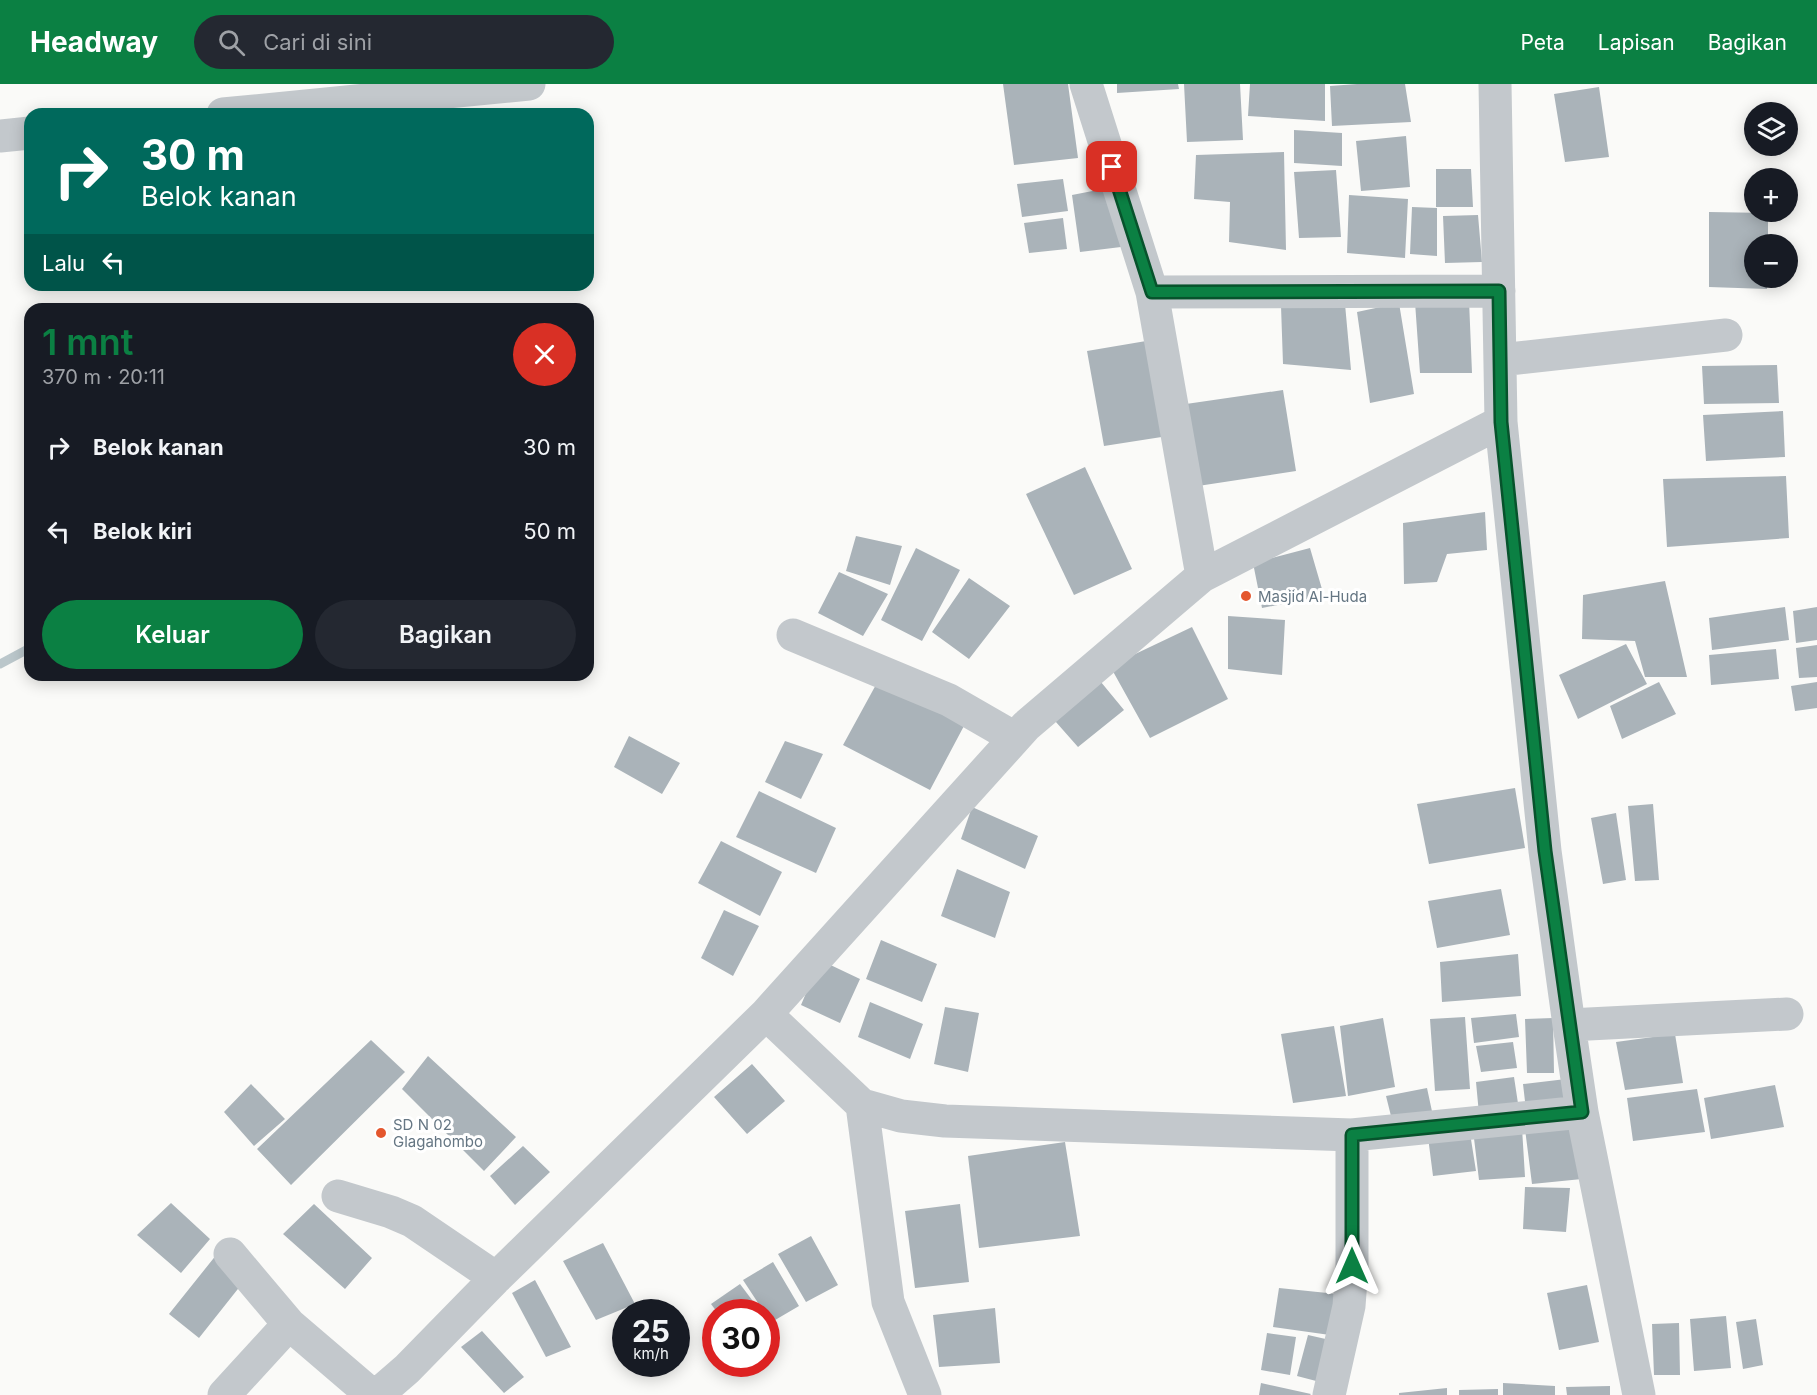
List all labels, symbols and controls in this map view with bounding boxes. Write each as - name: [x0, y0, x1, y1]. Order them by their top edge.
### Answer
- search box: [194, 15, 614, 69]
- text: Headway: [30, 25, 158, 59]
- icon: search: [215, 26, 248, 59]
- text: Cari di sini: [263, 29, 372, 55]
- text: Peta: [1521, 30, 1565, 55]
- text: Lapisan: [1598, 30, 1675, 55]
- text: Bagikan: [1708, 30, 1787, 55]
- map controls: [1744, 102, 1798, 288]
- button: layers: [1744, 102, 1798, 156]
- text: 30 m: [141, 129, 245, 180]
- icon: right: [42, 132, 120, 210]
- pin: [1086, 141, 1137, 192]
- icon: arrive: [1095, 150, 1128, 183]
- button: +: [1744, 168, 1798, 222]
- text: Belok kanan: [141, 180, 297, 213]
- button: −: [1744, 234, 1798, 288]
- icon: left: [97, 246, 130, 279]
- text: Lalu: [42, 250, 85, 276]
- text: 1 mnt: [42, 320, 133, 364]
- button: close: [513, 323, 576, 386]
- text: 370 m · 20:11: [42, 365, 165, 389]
- icon: right: [42, 431, 75, 464]
- text: Belok kanan: [93, 434, 224, 460]
- text: 30 m: [523, 434, 576, 460]
- icon: left: [42, 515, 75, 548]
- text: Belok kiri: [93, 518, 192, 544]
- text: 50 m: [523, 518, 576, 544]
- place label: Masjid Al-Huda: [1258, 587, 1367, 606]
- marker: Masjid Al-Huda: [1239, 589, 1253, 603]
- button: Keluar: [42, 600, 303, 669]
- button: Bagikan: [315, 600, 576, 669]
- place label: SD N 02 Glagahombo: [393, 1115, 483, 1151]
- marker: SD N 02 Glagahombo: [374, 1126, 388, 1140]
- position arrow: [1320, 1234, 1384, 1298]
- speed limit sign: 30: [702, 1299, 780, 1377]
- text: 25: [632, 1313, 670, 1349]
- text: km/h: [633, 1344, 669, 1363]

